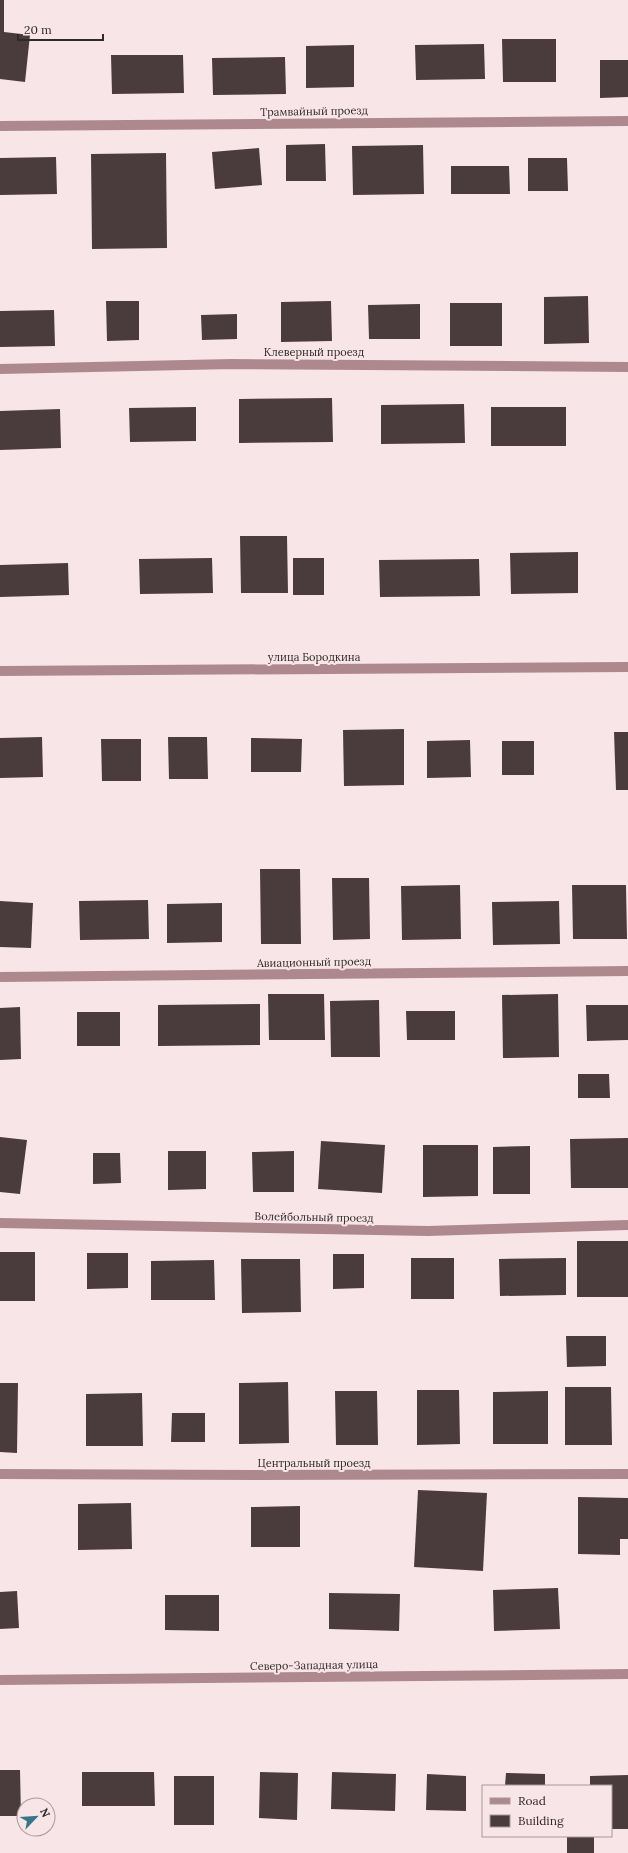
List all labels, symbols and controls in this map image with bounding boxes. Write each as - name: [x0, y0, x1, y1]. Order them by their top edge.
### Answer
- scale bar: [18, 16, 103, 42]
- text: 20 m: [24, 22, 52, 37]
- street label: Трамвайный проезд: [260, 103, 368, 119]
- street label: Клеверный проезд: [264, 345, 365, 359]
- street label: улица Бородкина: [268, 650, 361, 664]
- street label: Авиационный проезд: [256, 954, 372, 970]
- street label: Волейбольный проезд: [254, 1209, 374, 1225]
- street label: Центральный проезд: [258, 1456, 371, 1470]
- street label: Северо-Западная улица: [250, 1657, 378, 1673]
- legend: [482, 1785, 612, 1837]
- text: Road: [518, 1793, 546, 1808]
- north arrow: [16, 1797, 56, 1837]
- text: N: [37, 1806, 53, 1820]
- text: Building: [518, 1813, 564, 1828]

